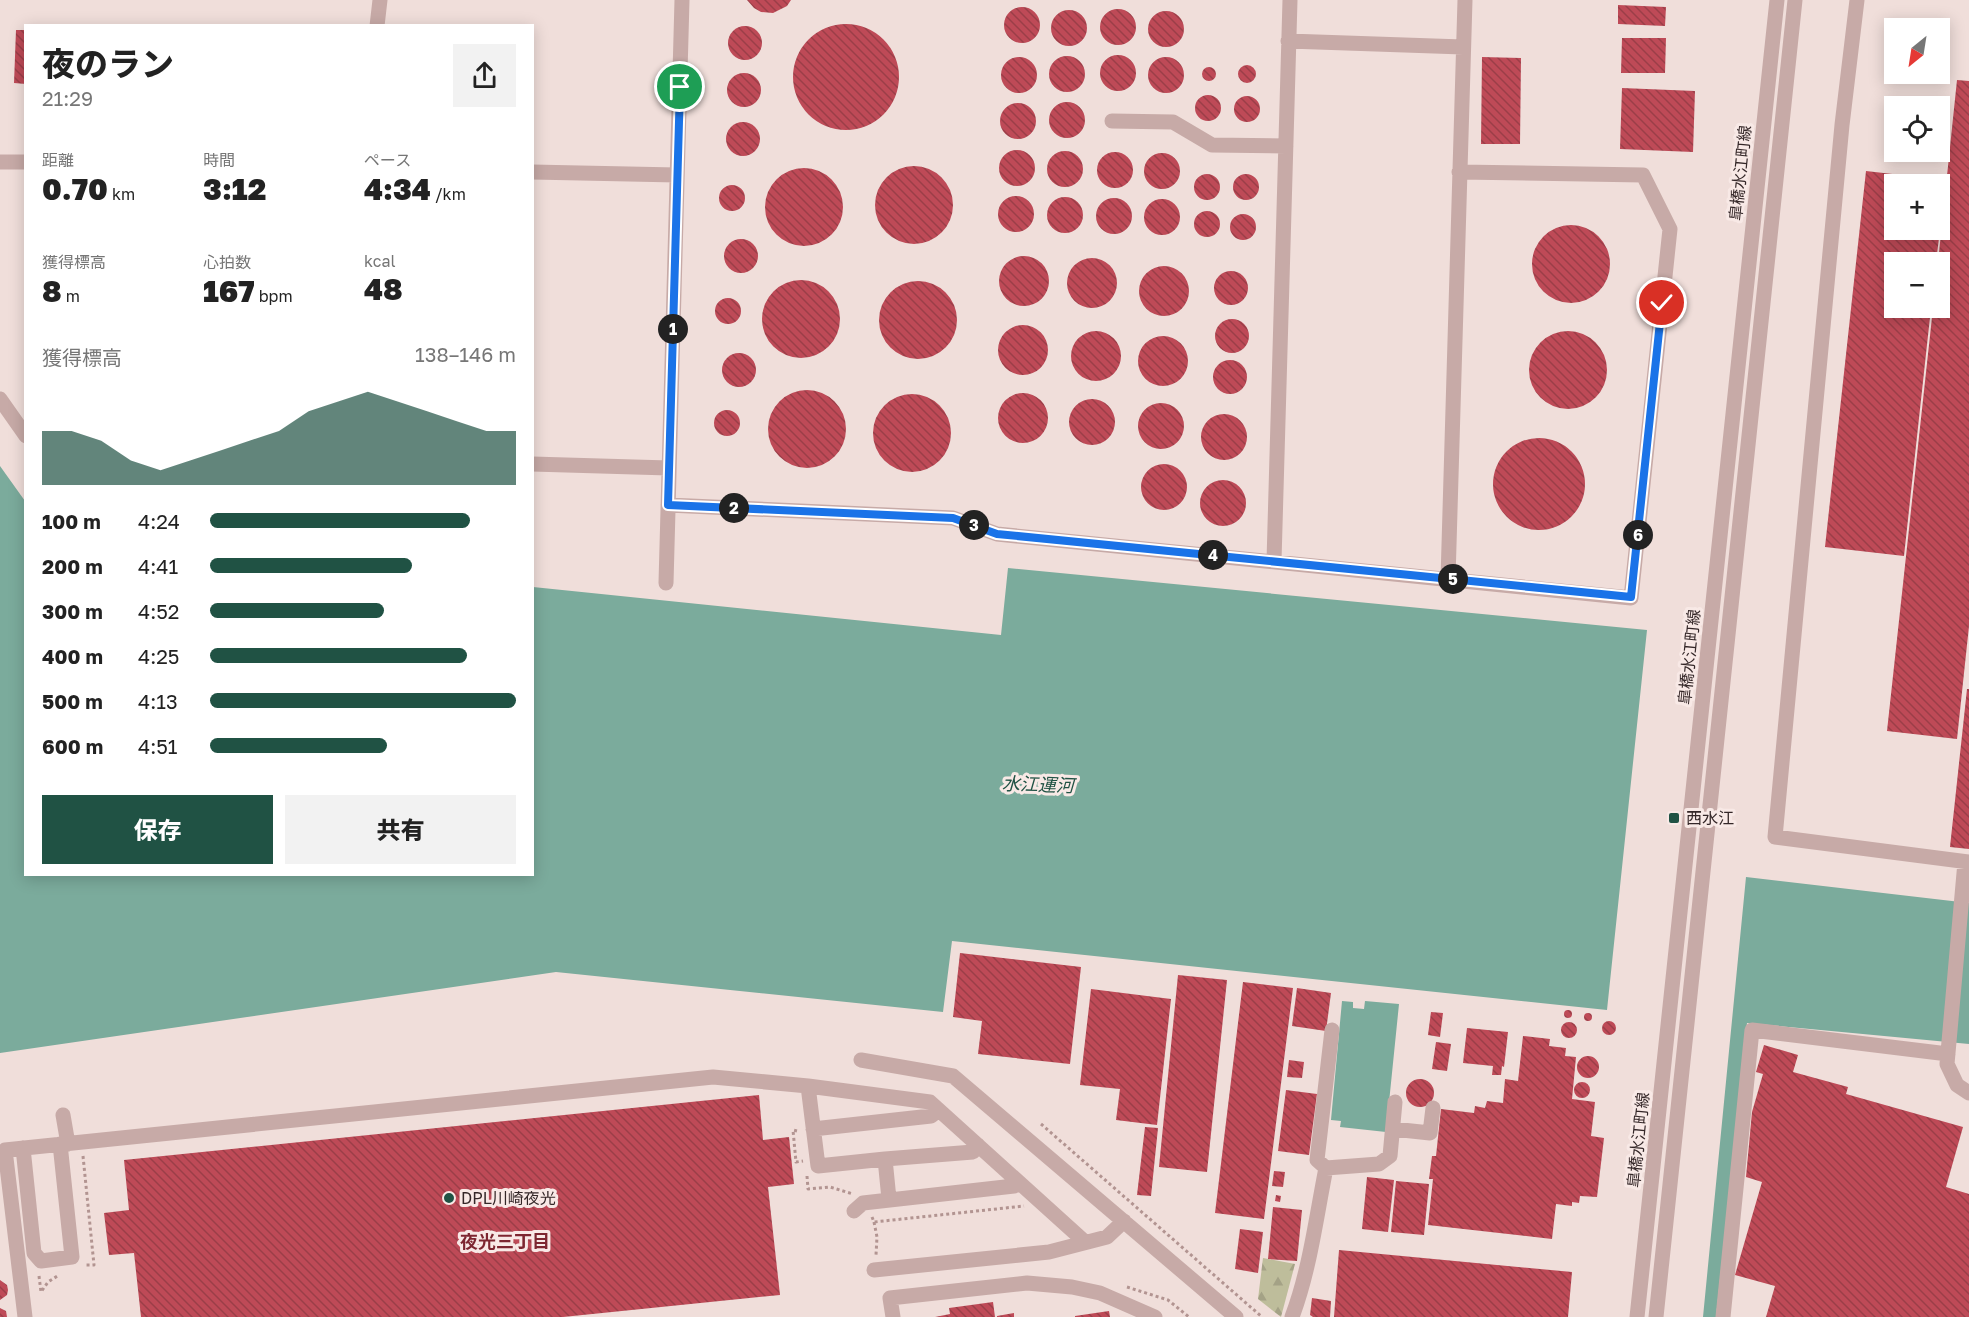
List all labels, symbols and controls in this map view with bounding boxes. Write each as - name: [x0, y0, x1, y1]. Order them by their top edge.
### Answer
- north arrow: [1884, 18, 1950, 84]
- map controls: [1884, 18, 1950, 318]
- text: 夜のラン: [42, 44, 174, 83]
- button: share: [453, 44, 516, 107]
- pin: [654, 61, 705, 112]
- icon: arrive: [663, 70, 696, 103]
- text: 21:29: [42, 86, 93, 110]
- button: locate: [1884, 96, 1950, 162]
- street label: 皐橋水江町線: [1725, 124, 1755, 222]
- text: 距離: [42, 150, 74, 170]
- text: 時間: [203, 150, 235, 170]
- text: ペース: [364, 150, 411, 170]
- text: 0.70: [42, 171, 108, 207]
- text: 3:12: [203, 171, 266, 207]
- text: 4:34: [364, 171, 431, 207]
- button: +: [1884, 174, 1950, 240]
- text: km: [108, 184, 135, 204]
- text: /km: [431, 184, 466, 204]
- text: kcal: [364, 251, 396, 271]
- text: 獲得標高: [42, 252, 106, 272]
- text: 心拍数: [203, 252, 251, 272]
- button: −: [1884, 252, 1950, 318]
- text: 48: [364, 271, 403, 307]
- text: 8: [42, 273, 62, 309]
- text: 167: [203, 273, 255, 309]
- pin: [1636, 277, 1687, 328]
- text: m: [62, 286, 80, 306]
- text: bpm: [255, 286, 293, 306]
- icon: check: [1645, 286, 1678, 319]
- pin: 1: [658, 314, 688, 344]
- text: 1: [669, 319, 677, 339]
- text: 138–146 m: [415, 342, 516, 366]
- text: 獲得標高: [42, 345, 122, 369]
- pin: 2: [719, 493, 749, 523]
- text: 2: [729, 498, 739, 518]
- text: 100 m: [42, 509, 101, 533]
- text: 4:24: [138, 509, 180, 533]
- pin: 3: [959, 510, 989, 540]
- text: 3: [969, 515, 979, 535]
- pin: 6: [1623, 520, 1653, 550]
- text: 6: [1633, 525, 1643, 545]
- pin: 4: [1198, 540, 1228, 570]
- text: 4: [1208, 545, 1218, 565]
- text: 200 m: [42, 554, 103, 578]
- text: 4:41: [138, 554, 178, 578]
- pin: 5: [1438, 564, 1468, 594]
- text: 5: [1448, 569, 1458, 589]
- text: 300 m: [42, 599, 103, 623]
- text: 4:52: [138, 599, 179, 623]
- street label: 皐橋水江町線: [1674, 608, 1704, 706]
- text: 400 m: [42, 644, 103, 668]
- text: 4:25: [138, 644, 179, 668]
- text: 500 m: [42, 689, 103, 713]
- text: 4:13: [138, 689, 178, 713]
- text: 600 m: [42, 734, 103, 758]
- text: 4:51: [138, 734, 178, 758]
- water label: 水江運河: [1002, 772, 1077, 796]
- button: 保存: [42, 795, 273, 864]
- button: 共有: [285, 795, 516, 864]
- place label: 西水江: [1686, 808, 1734, 828]
- marker: 西水江: [1667, 811, 1681, 825]
- street label: 皐橋水江町線: [1623, 1091, 1653, 1189]
- place label: DPL川崎夜光: [461, 1188, 556, 1208]
- marker: DPL川崎夜光: [442, 1191, 456, 1205]
- district label: 夜光三丁目: [460, 1230, 550, 1252]

